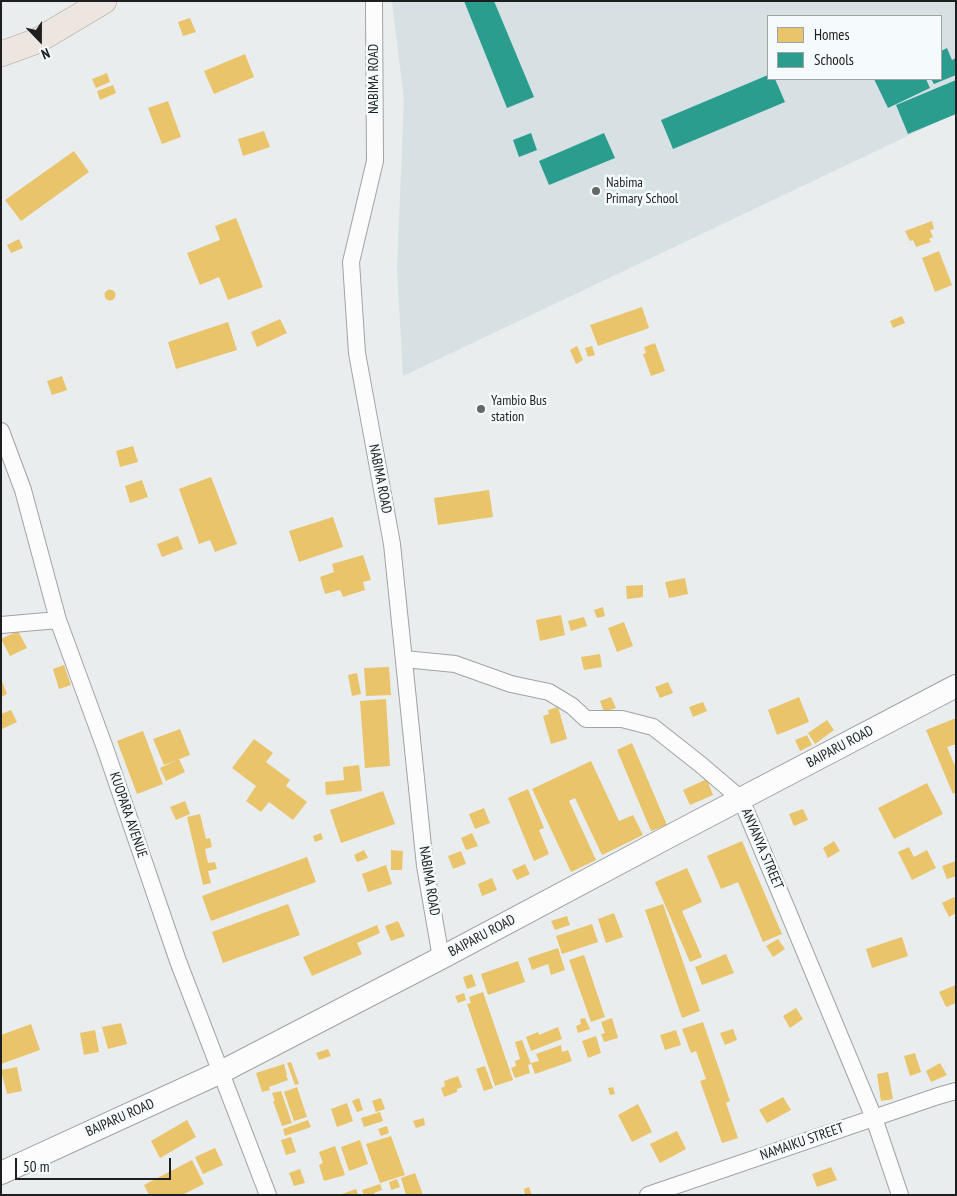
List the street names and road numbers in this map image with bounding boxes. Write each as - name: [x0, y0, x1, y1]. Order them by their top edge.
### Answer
- street label: NABIMA ROAD: [366, 44, 382, 114]
- street label: NABIMA ROAD: [365, 443, 395, 515]
- street label: BAIPARU ROAD: [804, 722, 876, 772]
- street label: KUOPARA AVENUE: [105, 770, 151, 860]
- street label: ANYANYA STREET: [737, 806, 787, 892]
- street label: NABIMA ROAD: [415, 845, 443, 917]
- street label: BAIPARU ROAD: [446, 911, 518, 961]
- street label: BAIPARU ROAD: [83, 1095, 157, 1141]
- street label: NAMAIKU STREET: [758, 1120, 846, 1164]

